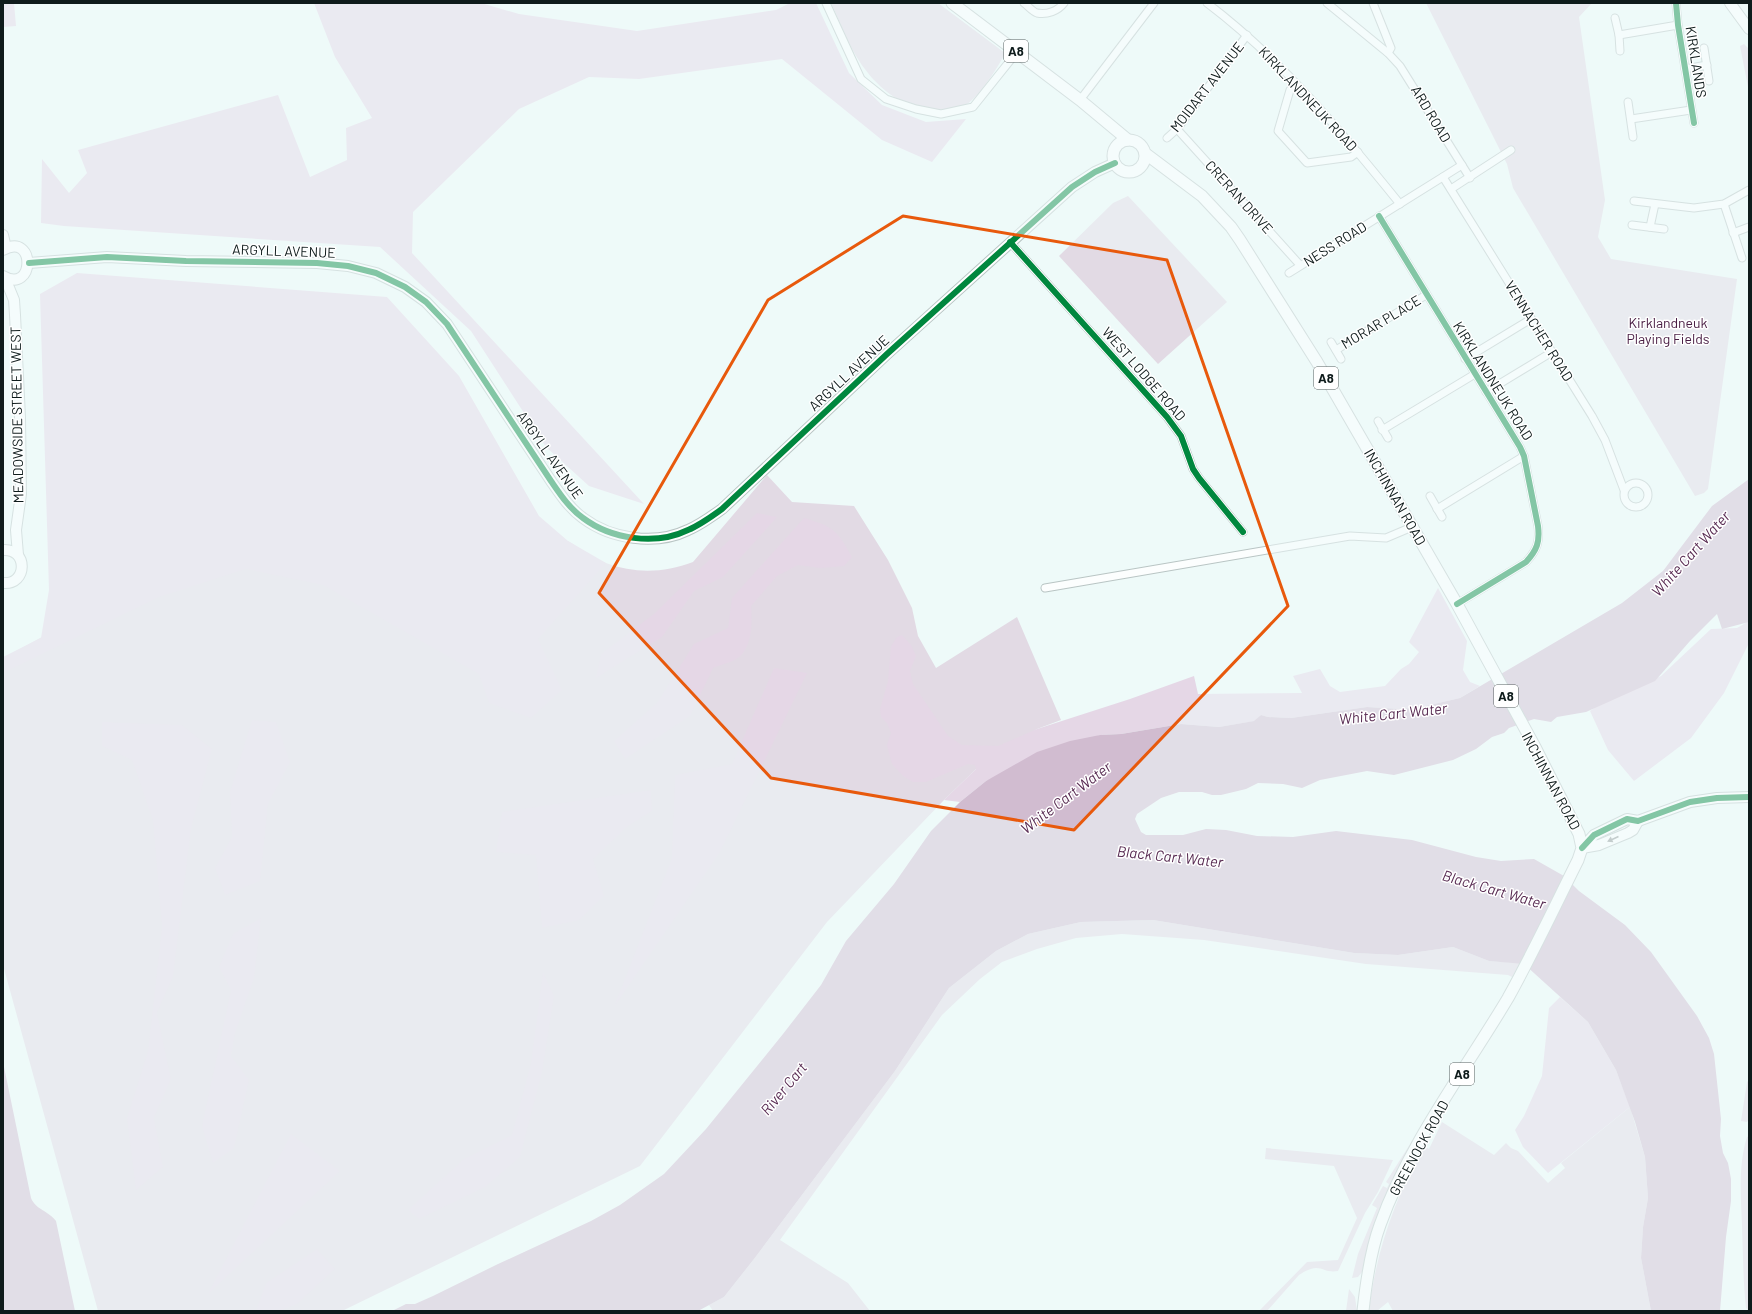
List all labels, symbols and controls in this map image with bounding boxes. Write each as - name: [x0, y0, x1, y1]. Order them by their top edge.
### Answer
- street label: KIRKLANDS: [1682, 25, 1711, 99]
- street label: MOIDART AVENUE: [1166, 38, 1247, 135]
- road number: A8: [1004, 40, 1028, 62]
- street label: KIRKLANDNEUK ROAD: [1255, 43, 1361, 154]
- street label: ARD ROAD: [1408, 82, 1455, 145]
- street label: CRERAN DRIVE: [1202, 157, 1277, 237]
- street label: NESS ROAD: [1300, 217, 1369, 270]
- street label: ARGYLL AVENUE: [232, 240, 336, 261]
- street label: VENNACHER ROAD: [1502, 277, 1577, 384]
- street label: MORAR PLACE: [1338, 291, 1424, 352]
- park label: Kirklandneuk Playing Fields: [1626, 314, 1710, 347]
- street label: KIRKLANDNEUK ROAD: [1450, 318, 1537, 443]
- street label: WEST LODGE ROAD: [1099, 323, 1190, 424]
- street label: MEADOWSIDE STREET WEST: [6, 327, 27, 503]
- street label: ARGYLL AVENUE: [805, 331, 892, 414]
- road number: A8: [1314, 367, 1338, 389]
- street label: ARGYLL AVENUE: [514, 407, 587, 502]
- street label: INCHINNAN ROAD: [1361, 446, 1430, 548]
- water label: White Cart Water: [1647, 506, 1734, 600]
- road number: A8: [1494, 685, 1518, 707]
- water label: White Cart Water: [1338, 698, 1449, 728]
- street label: INCHINNAN ROAD: [1519, 729, 1584, 833]
- water label: White Cart Water: [1017, 757, 1115, 837]
- one-way arrow: [1607, 836, 1618, 842]
- water label: Black Cart Water: [1116, 841, 1225, 871]
- water label: Black Cart Water: [1441, 866, 1549, 913]
- water label: River Cart: [756, 1058, 811, 1118]
- road number: A8: [1450, 1063, 1474, 1085]
- street label: GREENOCK ROAD: [1385, 1097, 1452, 1198]

